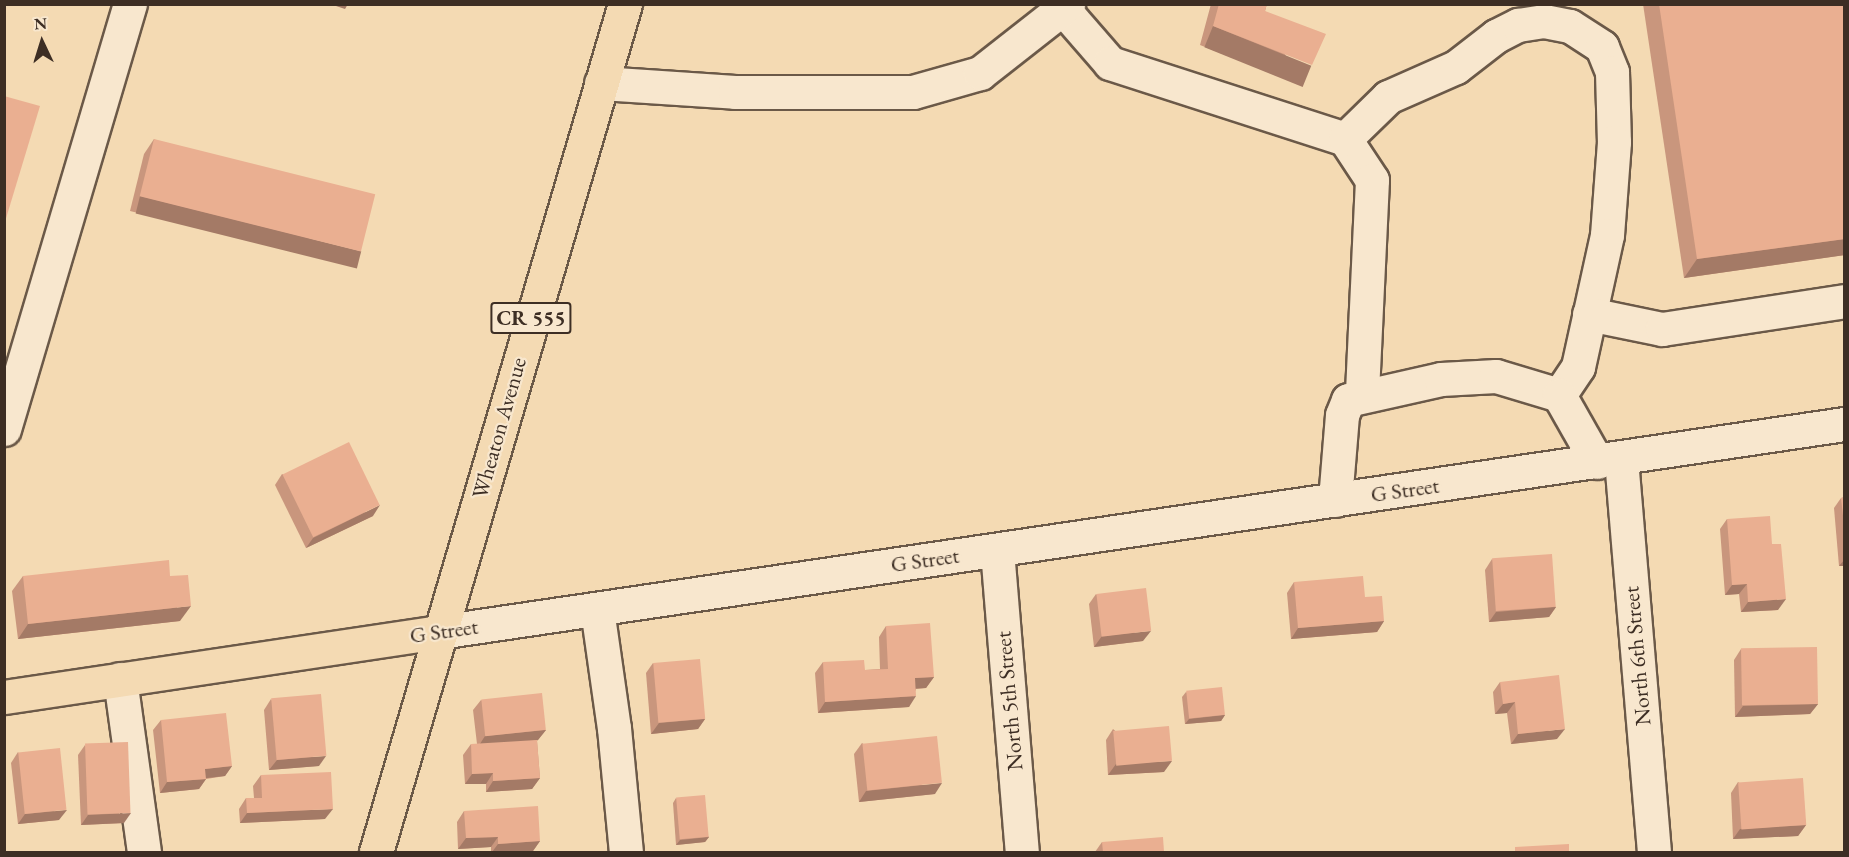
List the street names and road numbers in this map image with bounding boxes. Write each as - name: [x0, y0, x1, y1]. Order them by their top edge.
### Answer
- road number: CR 555: [489, 300, 573, 336]
- street label: Wheaton Avenue: [466, 354, 532, 502]
- street label: G Street: [1369, 472, 1441, 508]
- street label: G Street: [889, 542, 961, 578]
- street label: North 6th Street: [1618, 585, 1656, 727]
- street label: G Street: [408, 613, 480, 649]
- street label: North 5th Street: [990, 630, 1028, 772]

